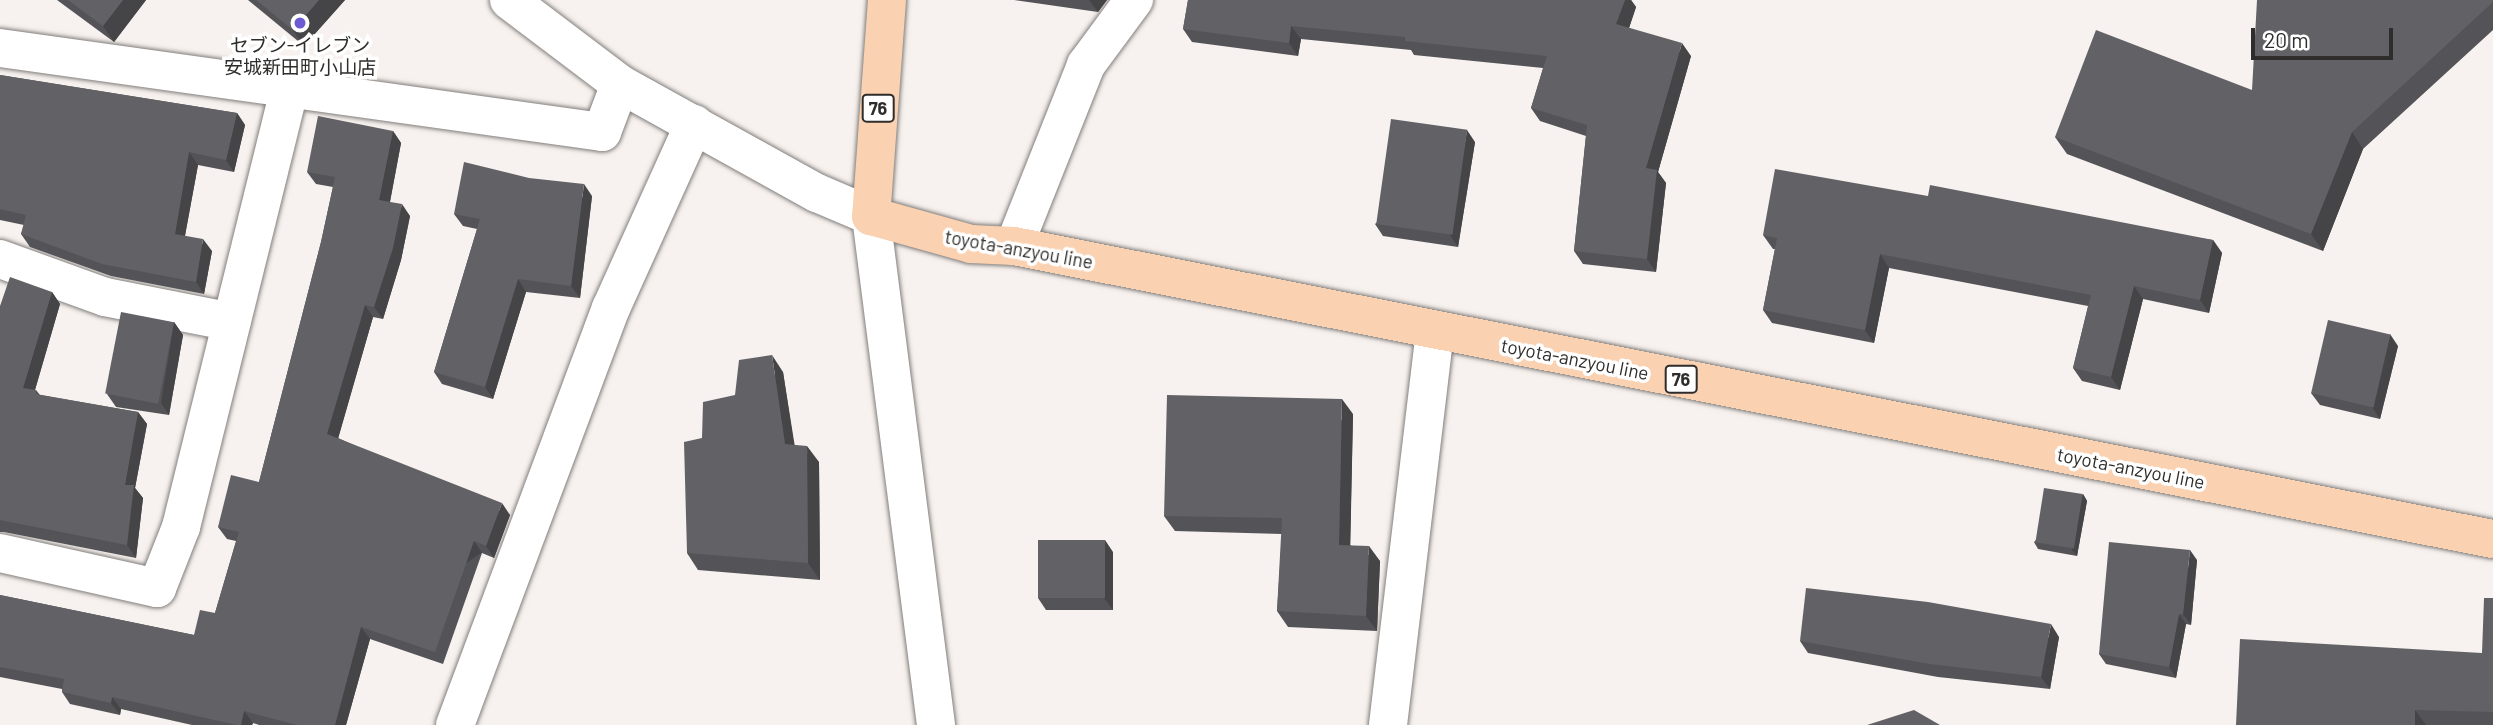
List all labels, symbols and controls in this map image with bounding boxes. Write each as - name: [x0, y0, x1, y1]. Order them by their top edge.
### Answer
- scale bar: [2255, 14, 2397, 58]
- marker: セブン-イレブン 安城新田町小山店: [292, 15, 308, 31]
- text: 20 m: [2264, 27, 2309, 52]
- place label: セブン-イレブン 安城新田町小山店: [224, 34, 376, 78]
- road number: 76: [860, 94, 896, 122]
- street label: toyota-anzyou line: [943, 225, 1095, 273]
- street label: toyota-anzyou line: [1499, 333, 1651, 385]
- road number: 76: [1664, 365, 1698, 394]
- street label: toyota-anzyou line: [2055, 442, 2207, 494]

